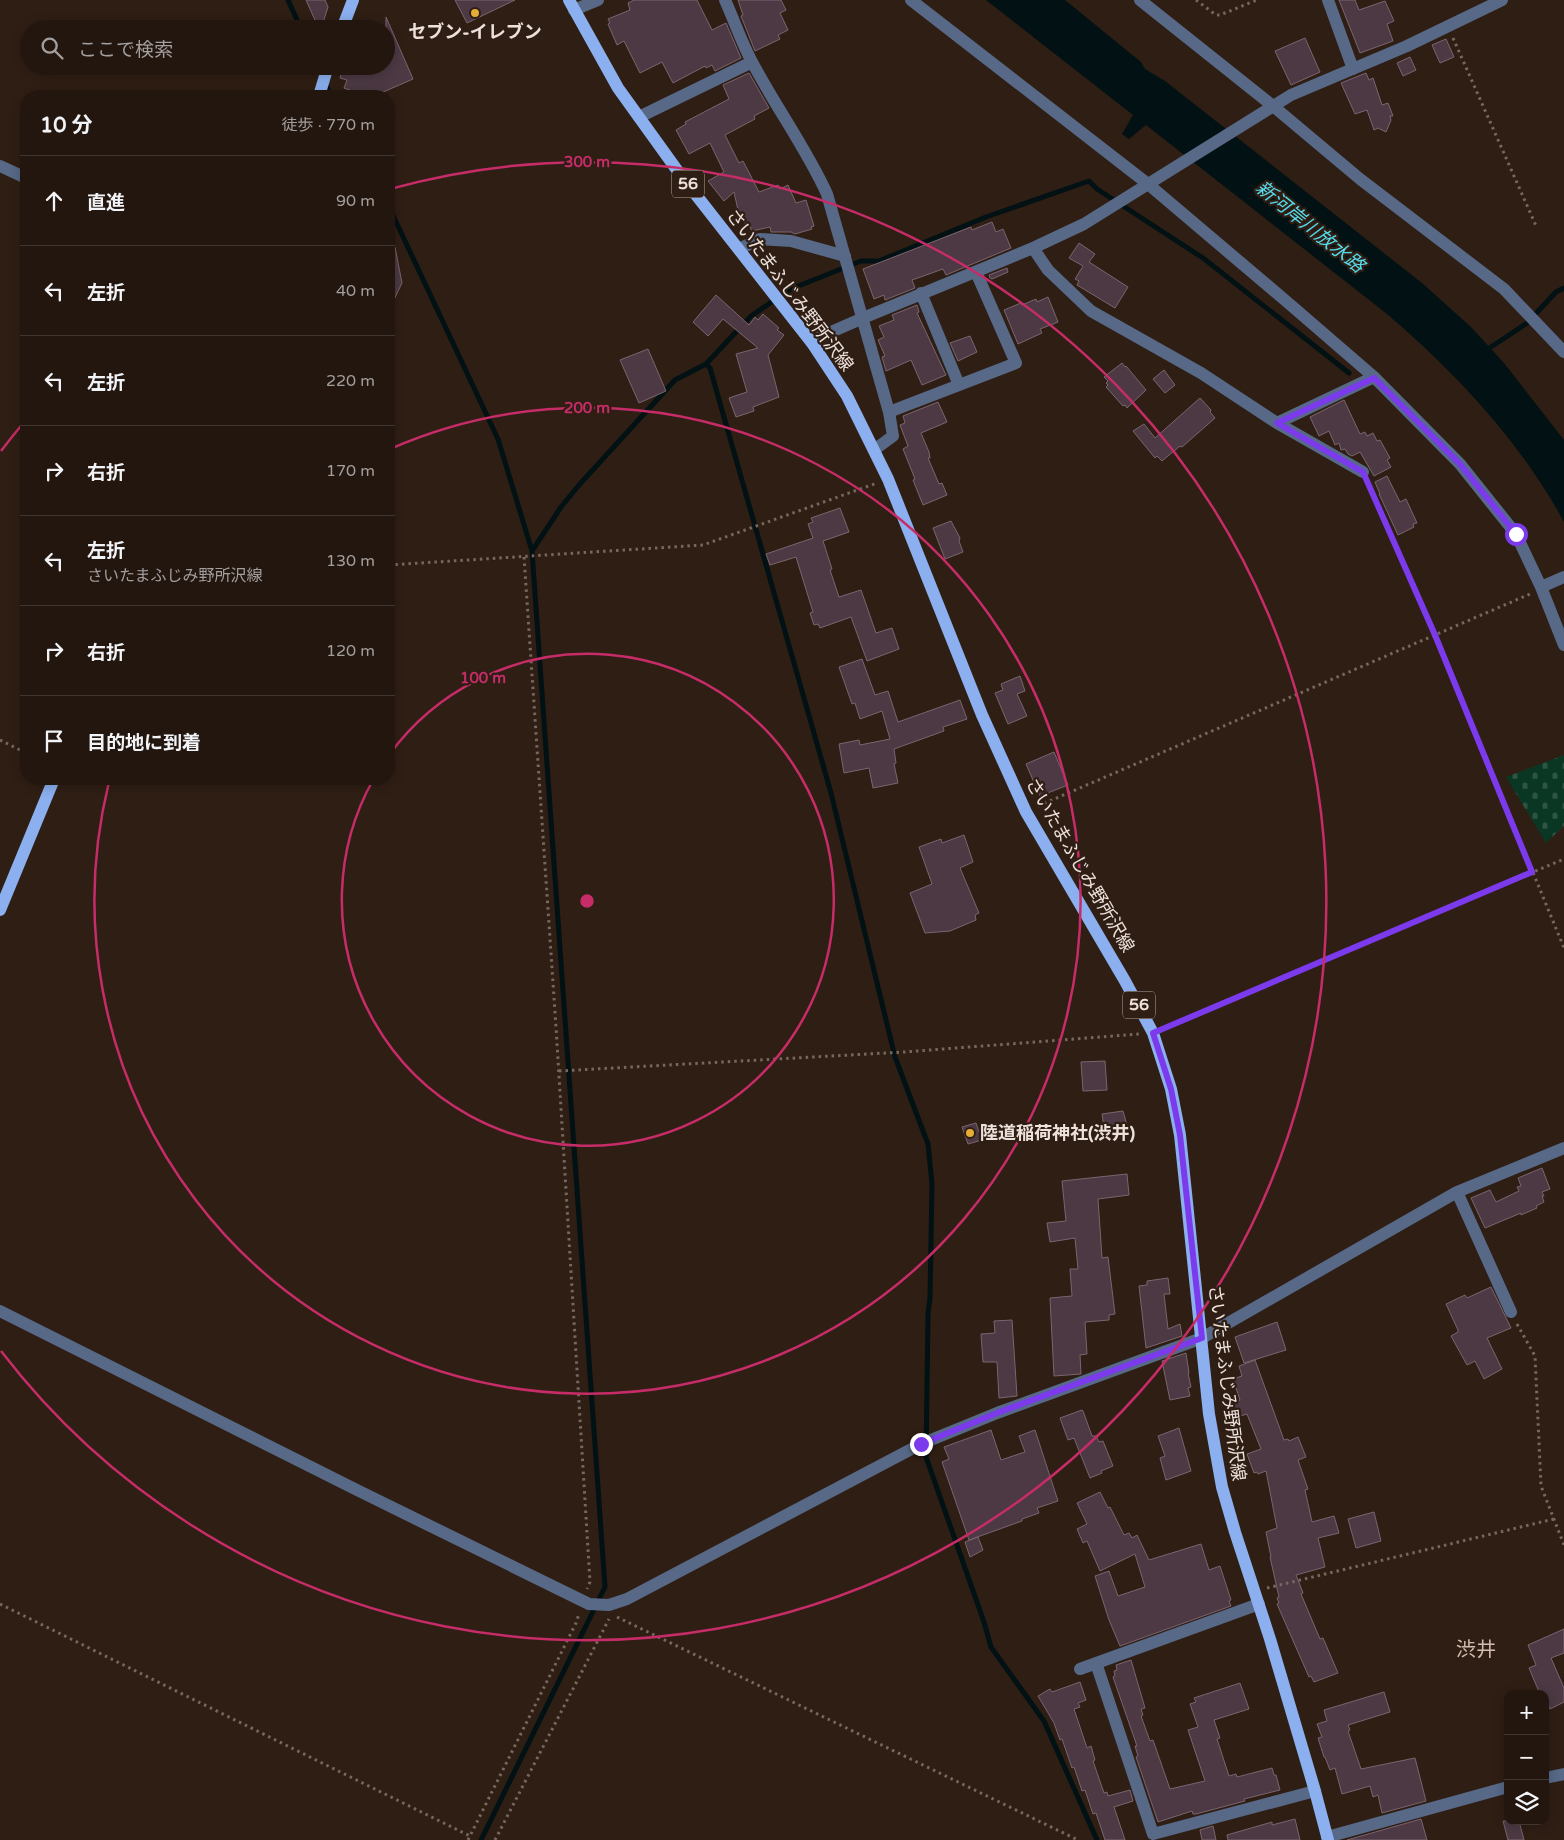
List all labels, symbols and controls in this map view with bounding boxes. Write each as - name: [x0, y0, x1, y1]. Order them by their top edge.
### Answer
- marker: セブン-イレブン: [469, 7, 481, 19]
- search box: [20, 20, 395, 75]
- place label: セブン-イレブン: [408, 21, 542, 43]
- icon: search: [38, 34, 66, 62]
- text: ここで検索: [78, 39, 173, 61]
- text: 10 分: [40, 113, 93, 138]
- text: 徒歩 · 770 m: [282, 115, 375, 135]
- text: 300 m: [564, 153, 610, 171]
- road number: 56: [672, 170, 704, 198]
- water label: 新河岸川放水路: [1251, 177, 1370, 279]
- icon: ahead: [40, 187, 68, 215]
- text: 90 m: [336, 191, 375, 211]
- text: 直進: [87, 192, 125, 214]
- street label: さいたまふじみ野所沢線: [722, 205, 858, 375]
- icon: left: [40, 277, 68, 305]
- text: 40 m: [336, 281, 375, 301]
- text: 左折: [87, 282, 125, 304]
- icon: left: [40, 367, 68, 395]
- text: 220 m: [326, 371, 375, 391]
- text: 左折: [87, 372, 125, 394]
- text: 200 m: [564, 399, 610, 417]
- icon: right: [40, 457, 68, 485]
- text: 170 m: [326, 461, 375, 481]
- text: 右折: [87, 462, 125, 484]
- route start: [1505, 523, 1528, 546]
- text: 左折: [87, 540, 125, 562]
- icon: left: [40, 547, 68, 575]
- text: 130 m: [326, 551, 375, 571]
- text: さいたまふじみ野所沢線: [87, 566, 263, 586]
- icon: right: [40, 637, 68, 665]
- text: 120 m: [326, 641, 375, 661]
- text: 右折: [87, 642, 125, 664]
- text: 100 m: [460, 669, 506, 687]
- icon: arrive: [40, 727, 68, 755]
- text: 目的地に到着: [87, 732, 201, 754]
- street label: さいたまふじみ野所沢線: [1021, 774, 1139, 956]
- centre of rings: [578, 892, 596, 910]
- road number: 56: [1123, 992, 1155, 1018]
- place label: 陸道稲荷神社(渋井): [980, 1122, 1136, 1144]
- marker: 陸道稲荷神社(渋井): [964, 1127, 976, 1139]
- street label: さいたまふじみ野所沢線: [1204, 1284, 1250, 1482]
- route end: [910, 1433, 933, 1456]
- district label: 渋井: [1456, 1638, 1496, 1662]
- map controls: [1504, 1690, 1549, 1825]
- button: +: [1504, 1690, 1549, 1735]
- button: −: [1504, 1735, 1549, 1780]
- button: layers: [1504, 1780, 1549, 1825]

